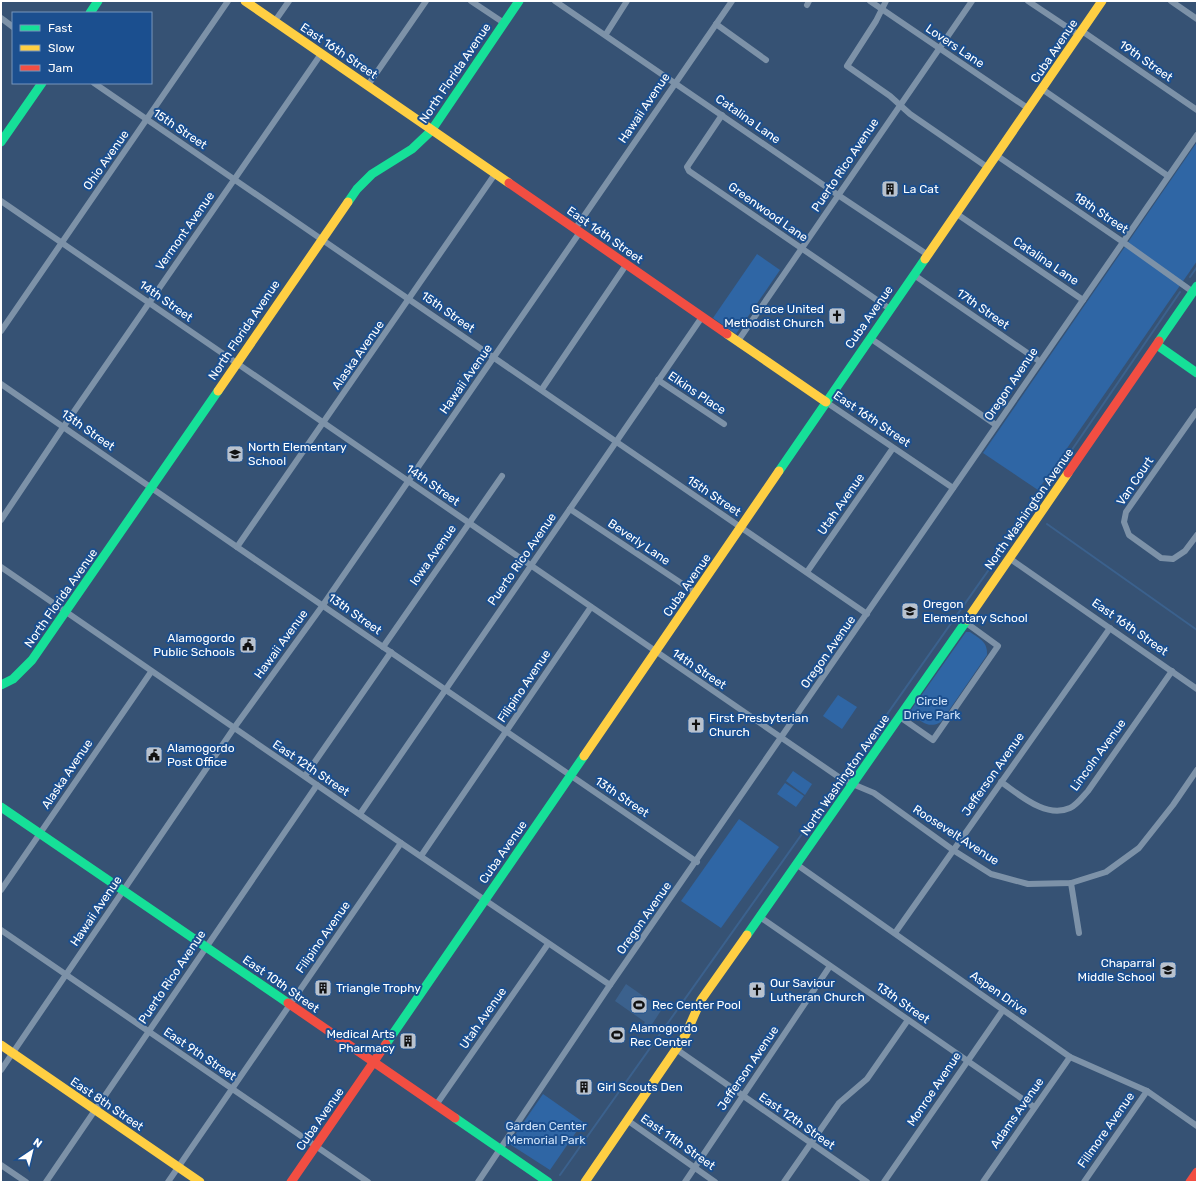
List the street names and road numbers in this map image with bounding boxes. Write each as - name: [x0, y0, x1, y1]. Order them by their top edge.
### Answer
- street label: Cuba Avenue: [1028, 16, 1081, 85]
- street label: East 16th Street: [298, 20, 380, 82]
- street label: North Florida Avenue: [416, 20, 494, 126]
- street label: Lovers Lane: [923, 21, 987, 71]
- street label: 19th Street: [1117, 38, 1176, 85]
- street label: Hawaii Avenue: [615, 70, 673, 146]
- street label: Catalina Lane: [713, 91, 783, 147]
- street label: 15th Street: [150, 106, 210, 152]
- street label: Puerto Rico Avenue: [809, 115, 882, 214]
- street label: Ohio Avenue: [80, 127, 132, 193]
- street label: Greenwood Lane: [726, 179, 811, 245]
- street label: Vermont Avenue: [153, 189, 217, 273]
- street label: 18th Street: [1071, 190, 1131, 236]
- street label: East 16th Street: [564, 204, 646, 267]
- street label: Catalina Lane: [1011, 234, 1082, 288]
- street label: 14th Street: [136, 277, 196, 325]
- street label: North Florida Avenue: [205, 277, 283, 383]
- street label: Cuba Avenue: [842, 283, 896, 351]
- street label: 17th Street: [954, 286, 1012, 332]
- street label: 15th Street: [419, 289, 478, 336]
- street label: Alaska Avenue: [329, 318, 387, 392]
- street label: Hawaii Avenue: [437, 341, 495, 416]
- street label: Oregon Avenue: [981, 345, 1041, 423]
- street label: Elkins Place: [666, 369, 729, 417]
- street label: East 16th Street: [831, 388, 913, 450]
- street label: 13th Street: [59, 406, 118, 454]
- street label: North Washington Avenue: [982, 445, 1076, 572]
- street label: Van Court: [1114, 454, 1156, 508]
- street label: 14th Street: [403, 461, 463, 509]
- street label: Utah Avenue: [815, 470, 867, 537]
- street label: 15th Street: [684, 473, 744, 519]
- street label: Puerto Rico Avenue: [485, 510, 559, 608]
- street label: Beverly Lane: [605, 516, 673, 568]
- street label: Iowa Avenue: [407, 522, 459, 588]
- street label: North Florida Avenue: [22, 546, 101, 650]
- street label: Cuba Avenue: [660, 551, 714, 619]
- street label: 13th Street: [326, 590, 385, 638]
- street label: East 16th Street: [1089, 596, 1171, 659]
- street label: Hawaii Avenue: [251, 607, 311, 681]
- street label: Oregon Avenue: [798, 613, 858, 691]
- street label: 14th Street: [669, 646, 729, 692]
- street label: Filipino Avenue: [495, 647, 554, 725]
- street label: North Washington Avenue: [798, 711, 892, 838]
- street label: Lincoln Avenue: [1067, 716, 1129, 794]
- street label: Jefferson Avenue: [959, 729, 1027, 818]
- street label: Alaska Avenue: [39, 736, 96, 812]
- street label: East 12th Street: [270, 737, 352, 799]
- street label: 13th Street: [592, 774, 652, 820]
- street label: Roosevelt Avenue: [910, 802, 1002, 868]
- street label: Cuba Avenue: [476, 818, 530, 886]
- street label: Hawaii Avenue: [67, 873, 125, 949]
- street label: Oregon Avenue: [614, 879, 674, 957]
- street label: Filipino Avenue: [293, 898, 353, 976]
- street label: Puerto Rico Avenue: [136, 927, 209, 1026]
- street label: East 10th Street: [240, 952, 322, 1016]
- street label: Aspen Drive: [967, 968, 1031, 1018]
- street label: 13th Street: [874, 979, 933, 1027]
- street label: Utah Avenue: [457, 984, 509, 1051]
- street label: Jefferson Avenue: [715, 1023, 782, 1113]
- street label: East 9th Street: [161, 1025, 239, 1084]
- street label: Monroe Avenue: [904, 1049, 964, 1129]
- street label: East 8th Street: [68, 1074, 146, 1134]
- street label: Adams Avenue: [987, 1075, 1047, 1151]
- street label: Cuba Avenue: [293, 1085, 347, 1153]
- street label: Fillmore Avenue: [1075, 1089, 1137, 1171]
- street label: East 12th Street: [756, 1090, 838, 1153]
- street label: East 11th Street: [638, 1111, 718, 1173]

